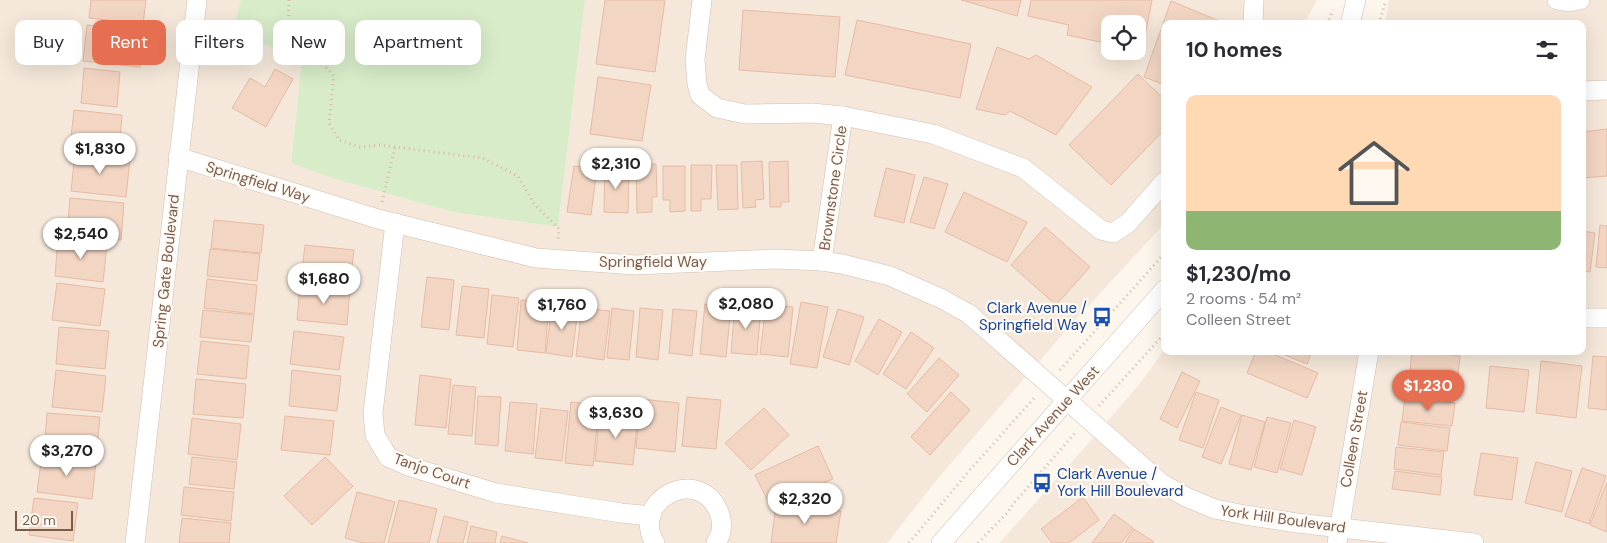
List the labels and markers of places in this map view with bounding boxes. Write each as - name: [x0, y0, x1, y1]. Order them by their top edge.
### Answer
- pin: $1,830: [59, 132, 141, 175]
- pin: $2,310: [575, 148, 657, 190]
- pin: $2,540: [40, 218, 122, 260]
- pin: $1,680: [283, 262, 365, 305]
- pin: $1,760: [521, 288, 603, 331]
- pin: $2,080: [705, 288, 787, 330]
- place label: Clark Avenue / Springfield Way: [979, 298, 1088, 335]
- bus stop icon: Clark Avenue / Springfield Way: [1091, 306, 1113, 328]
- pin: $1,230: [1387, 370, 1469, 412]
- pin: $3,630: [575, 396, 657, 439]
- pin: $3,270: [26, 434, 108, 477]
- place label: Clark Avenue / York Hill Boulevard: [1057, 464, 1183, 501]
- bus stop icon: Clark Avenue / York Hill Boulevard: [1031, 472, 1053, 494]
- pin: $2,320: [764, 482, 846, 525]

